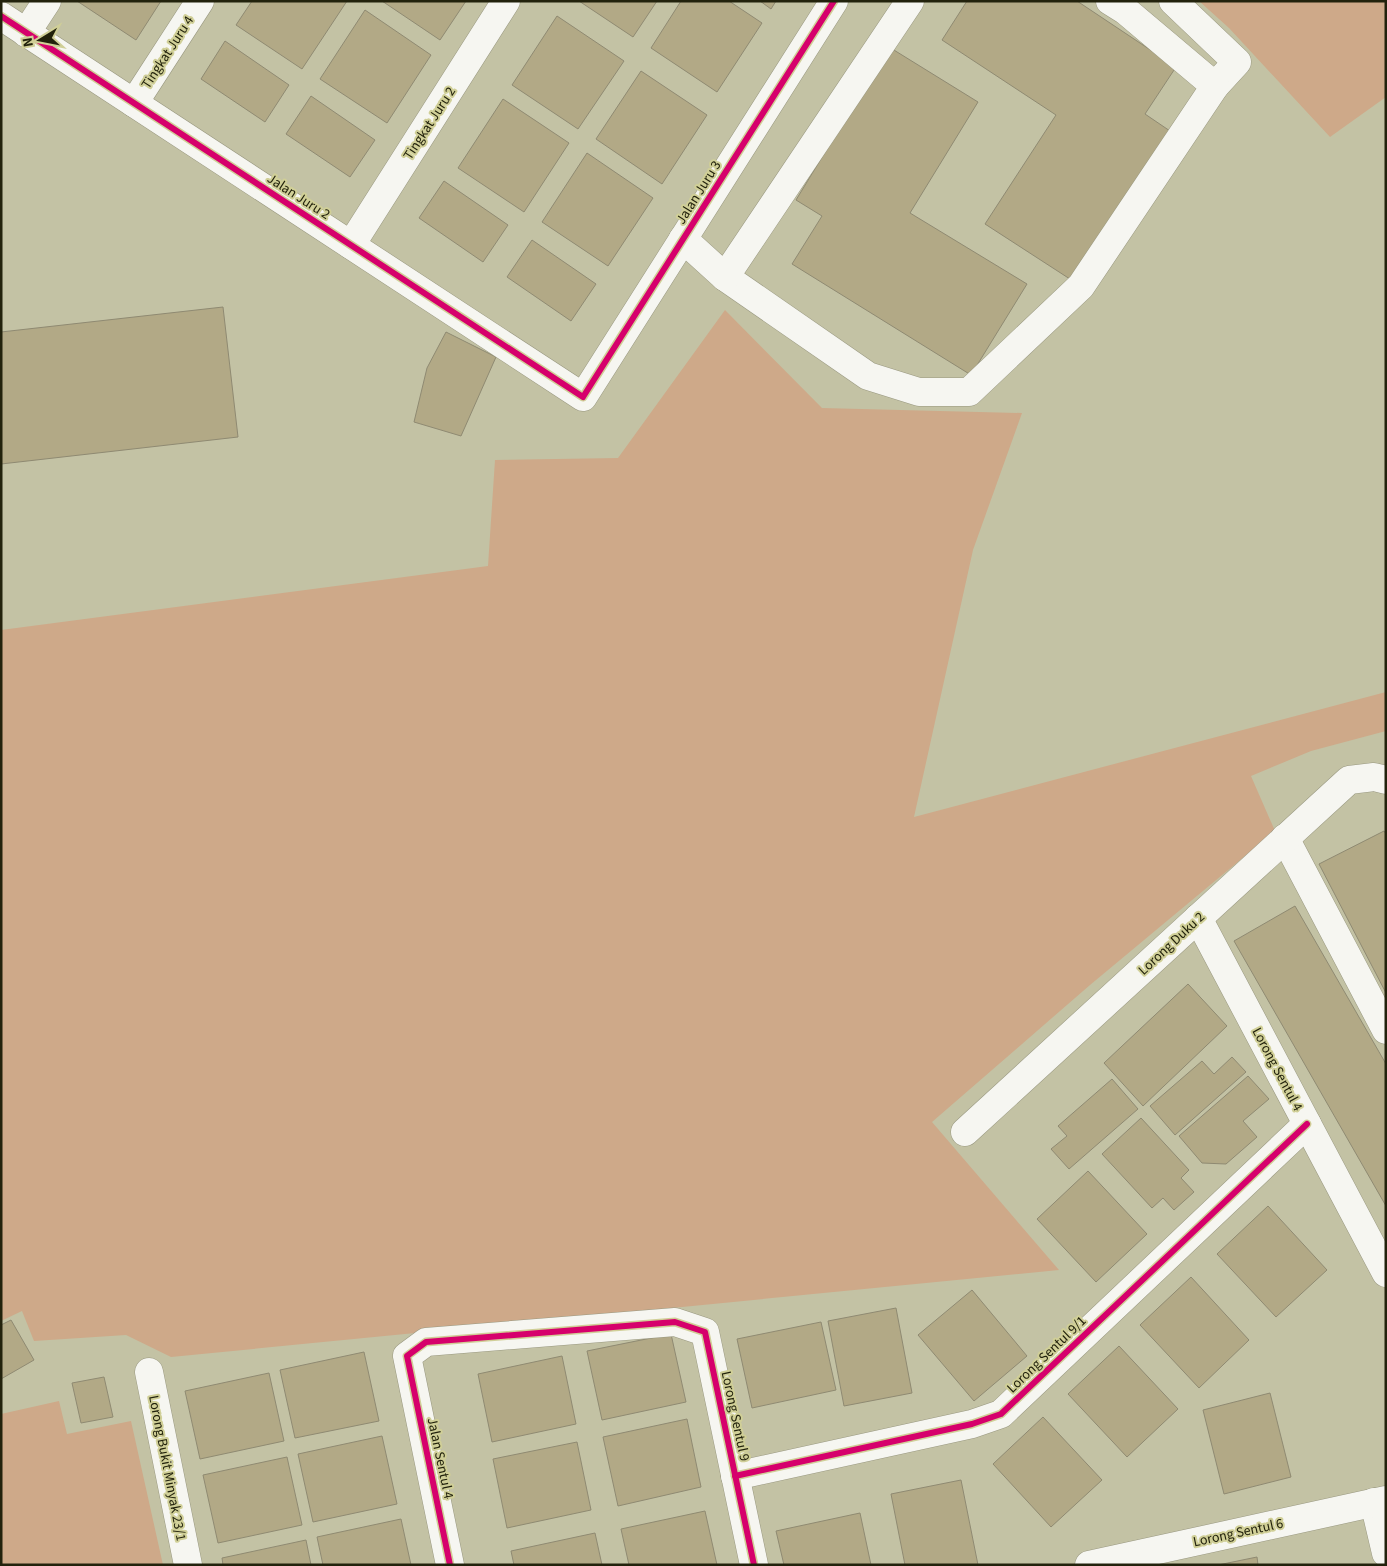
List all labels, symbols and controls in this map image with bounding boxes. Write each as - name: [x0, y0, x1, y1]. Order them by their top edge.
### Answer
- street label: Tingkat Juru 4: [137, 12, 199, 93]
- north arrow: [15, 15, 65, 65]
- text: N: [18, 36, 39, 48]
- street label: Tingkat Juru 2: [399, 83, 461, 164]
- street label: Jalan Juru 3: [671, 157, 726, 228]
- street label: Jalan Juru 2: [263, 169, 334, 225]
- street label: Lorong Duku 2: [1134, 908, 1209, 980]
- street label: Lorong Sentul 4: [1247, 1024, 1308, 1115]
- street label: Lorong Sentul 9/1: [1002, 1311, 1091, 1398]
- street label: Lorong Sentul 9: [716, 1369, 754, 1463]
- street label: Lorong Bukit Minyak 23/1: [143, 1394, 191, 1543]
- street label: Jalan Sentul 4: [422, 1416, 458, 1501]
- street label: Lorong Sentul 6: [1191, 1514, 1285, 1552]

